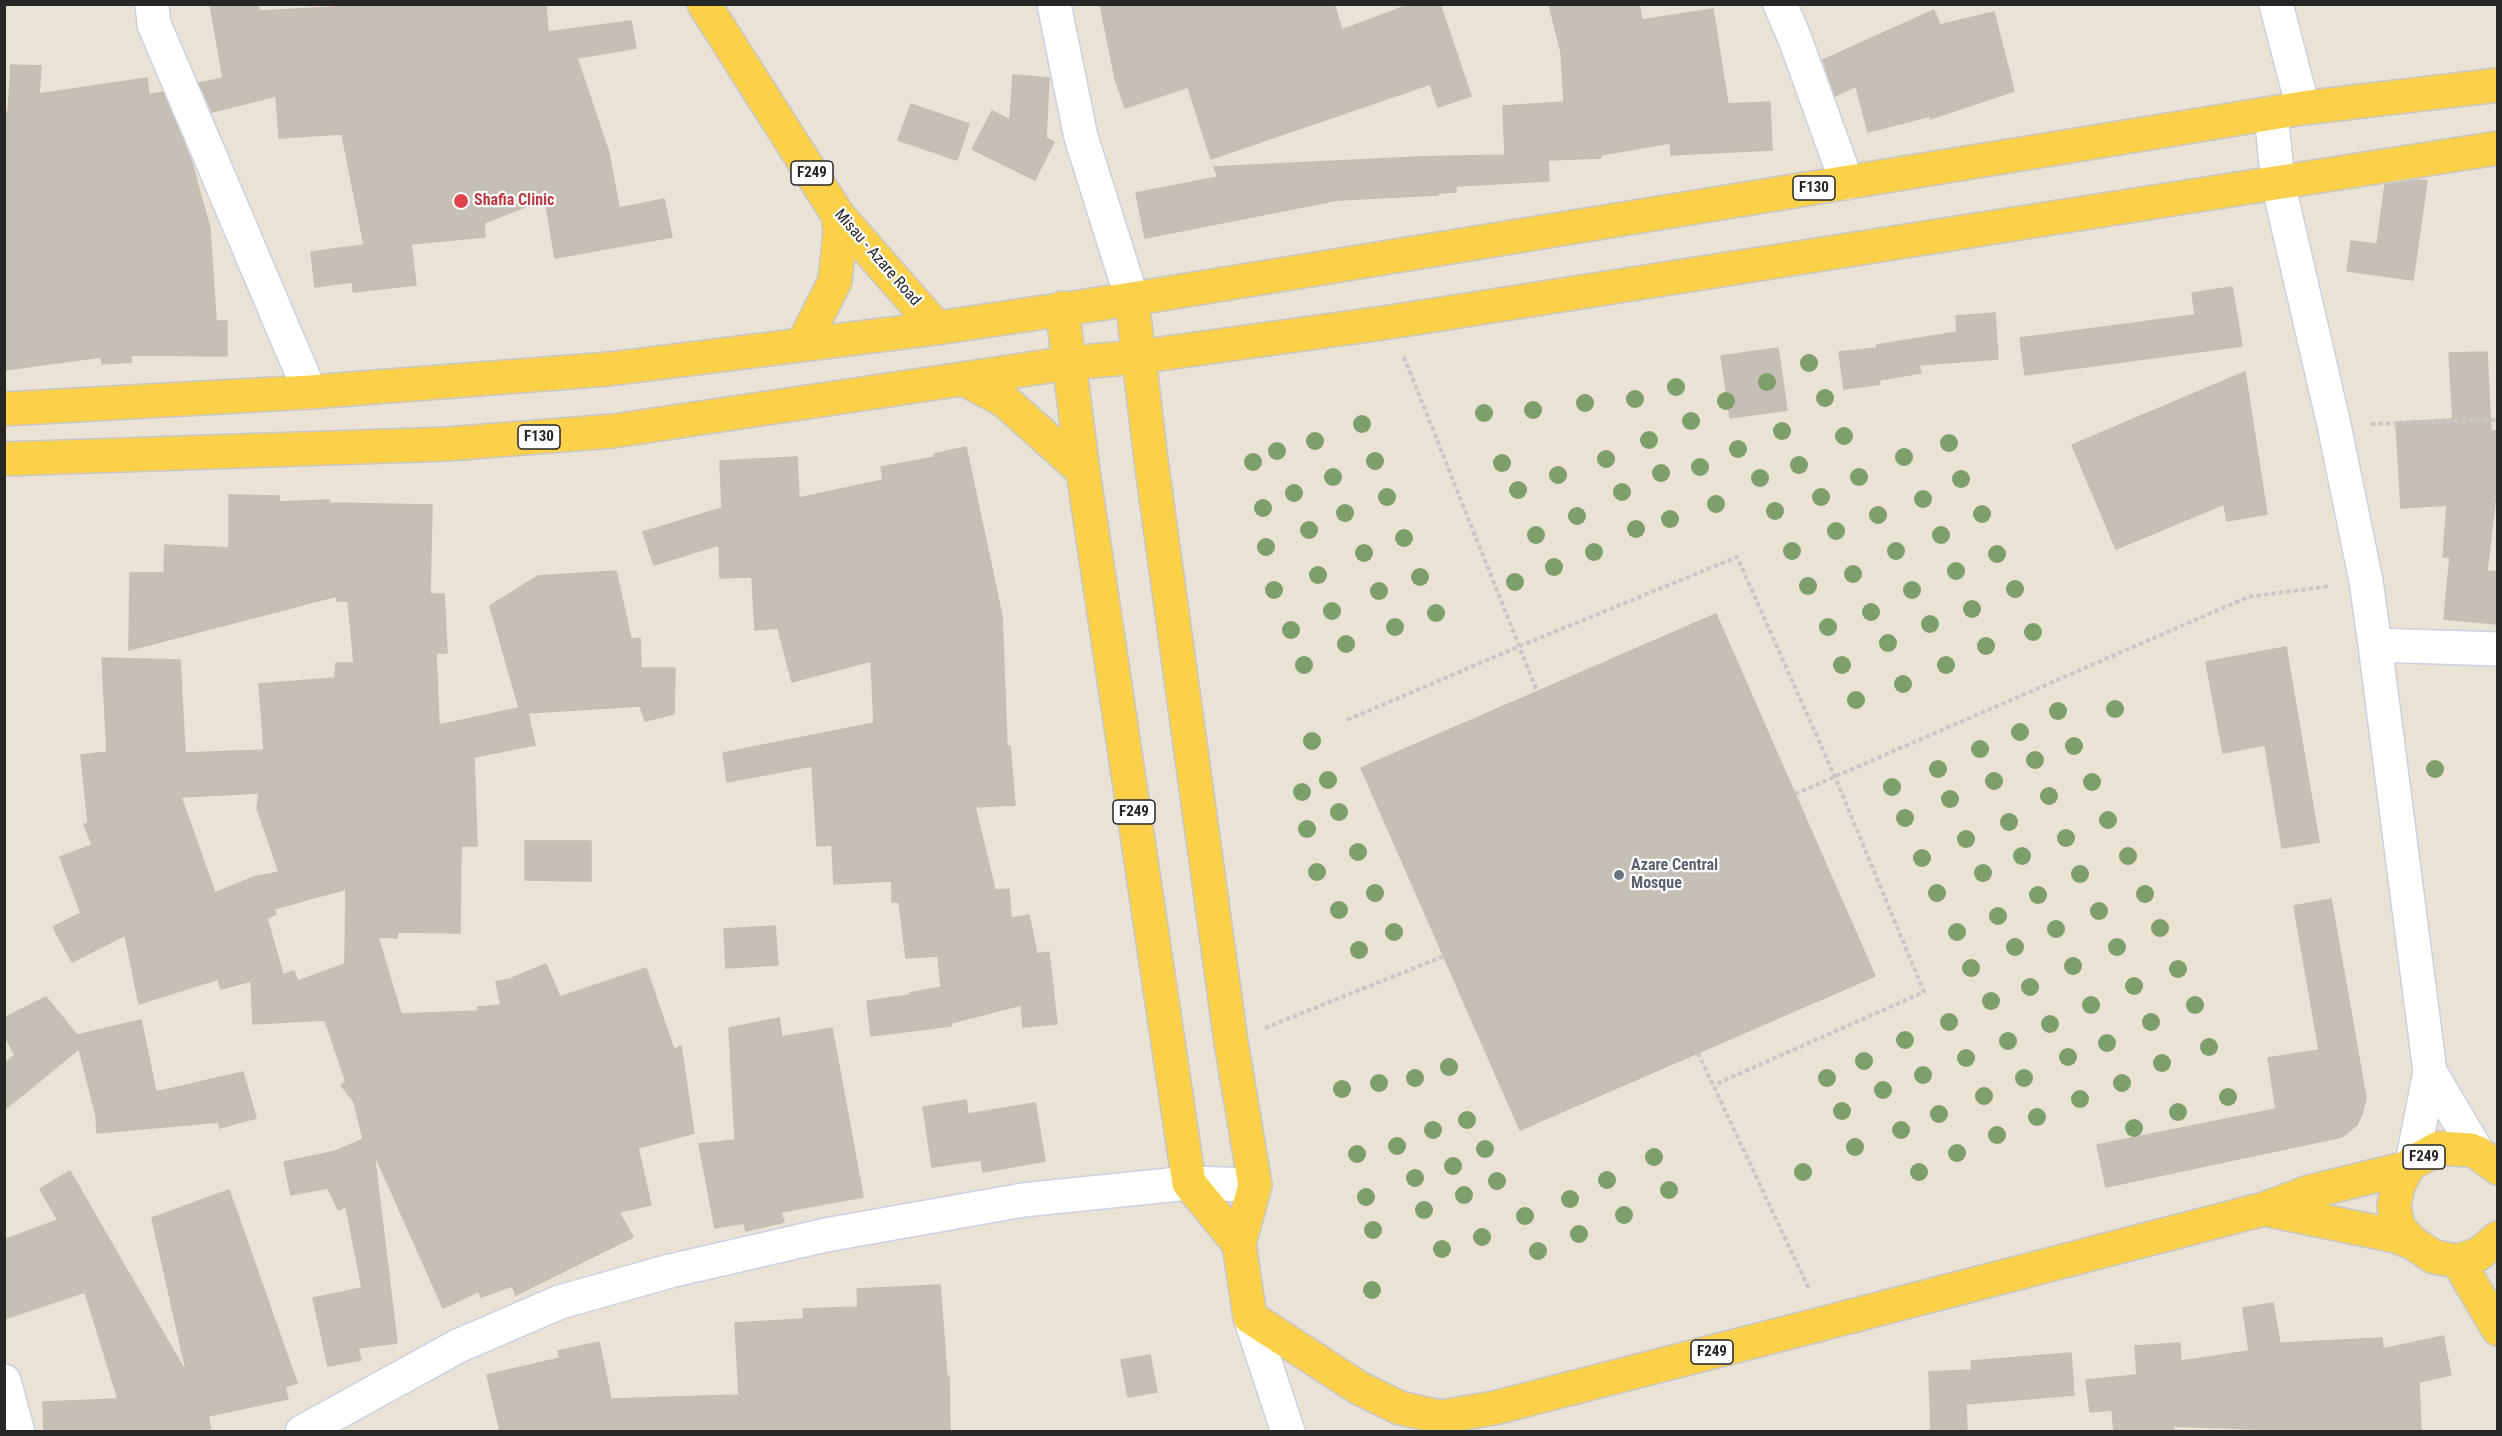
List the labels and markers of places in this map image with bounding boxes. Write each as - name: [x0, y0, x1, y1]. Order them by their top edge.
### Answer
- place label: Shafia Clinic: [474, 191, 554, 211]
- marker: Shafia Clinic: [452, 192, 470, 210]
- place label: Azare Central Mosque: [1631, 856, 1718, 894]
- marker: Azare Central Mosque: [1612, 868, 1626, 882]

